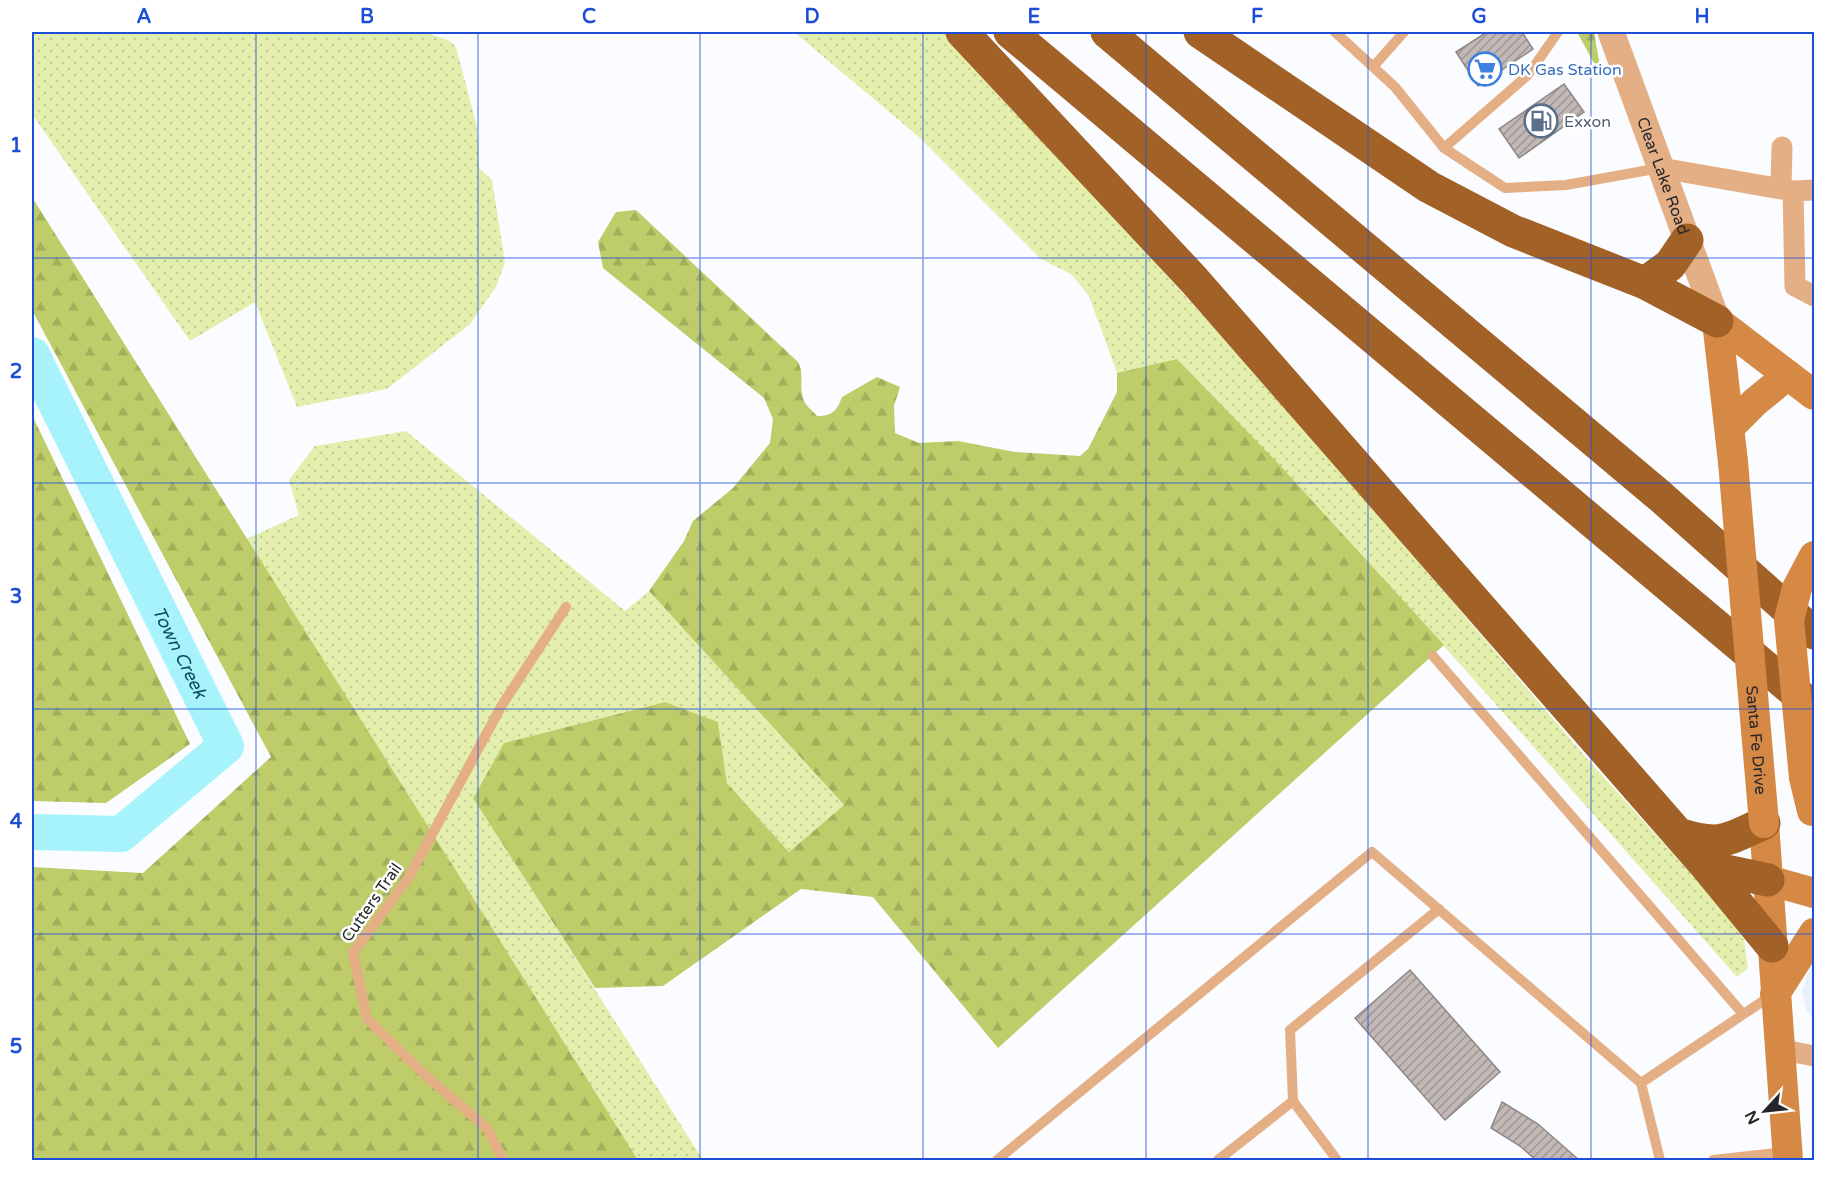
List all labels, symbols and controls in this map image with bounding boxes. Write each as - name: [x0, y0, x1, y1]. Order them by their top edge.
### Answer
- text: A: [137, 5, 152, 29]
- text: B: [360, 5, 374, 29]
- text: C: [582, 5, 596, 29]
- text: D: [804, 5, 820, 29]
- text: E: [1028, 5, 1041, 29]
- text: F: [1251, 5, 1263, 29]
- text: G: [1471, 5, 1487, 29]
- text: H: [1694, 5, 1710, 29]
- supermarket icon: DK Gas Station: [1467, 51, 1503, 87]
- place label: DK Gas Station: [1508, 60, 1622, 80]
- fuel station icon: Exxon: [1523, 103, 1559, 139]
- place label: Exxon: [1564, 112, 1611, 132]
- street label: Clear Lake Road: [1632, 114, 1693, 238]
- text: 1: [10, 134, 22, 158]
- text: 2: [10, 360, 22, 384]
- text: 3: [10, 585, 22, 609]
- water label: Town Creek: [148, 603, 212, 703]
- street label: Santa Fe Drive: [1741, 685, 1771, 795]
- text: 4: [10, 810, 23, 834]
- street label: Cutters Trail: [337, 859, 406, 946]
- text: 5: [10, 1035, 22, 1059]
- north arrow: [1735, 1081, 1795, 1141]
- text: N: [1741, 1107, 1764, 1128]

